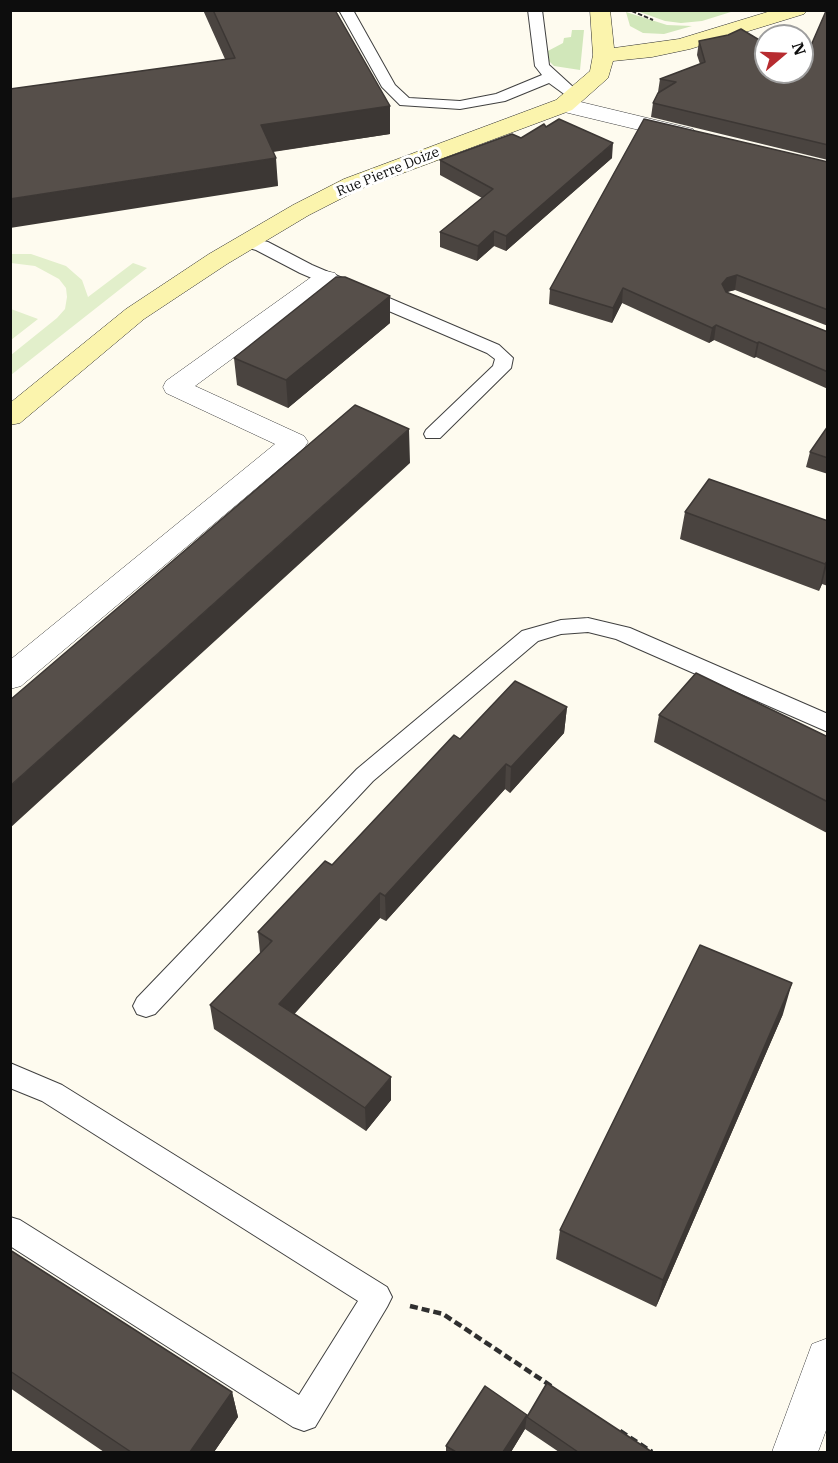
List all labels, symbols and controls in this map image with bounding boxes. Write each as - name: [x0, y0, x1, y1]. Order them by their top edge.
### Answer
- north arrow: [754, 24, 814, 84]
- text: N: [788, 40, 811, 58]
- street label: Rue Pierre Doize: [334, 144, 442, 200]

